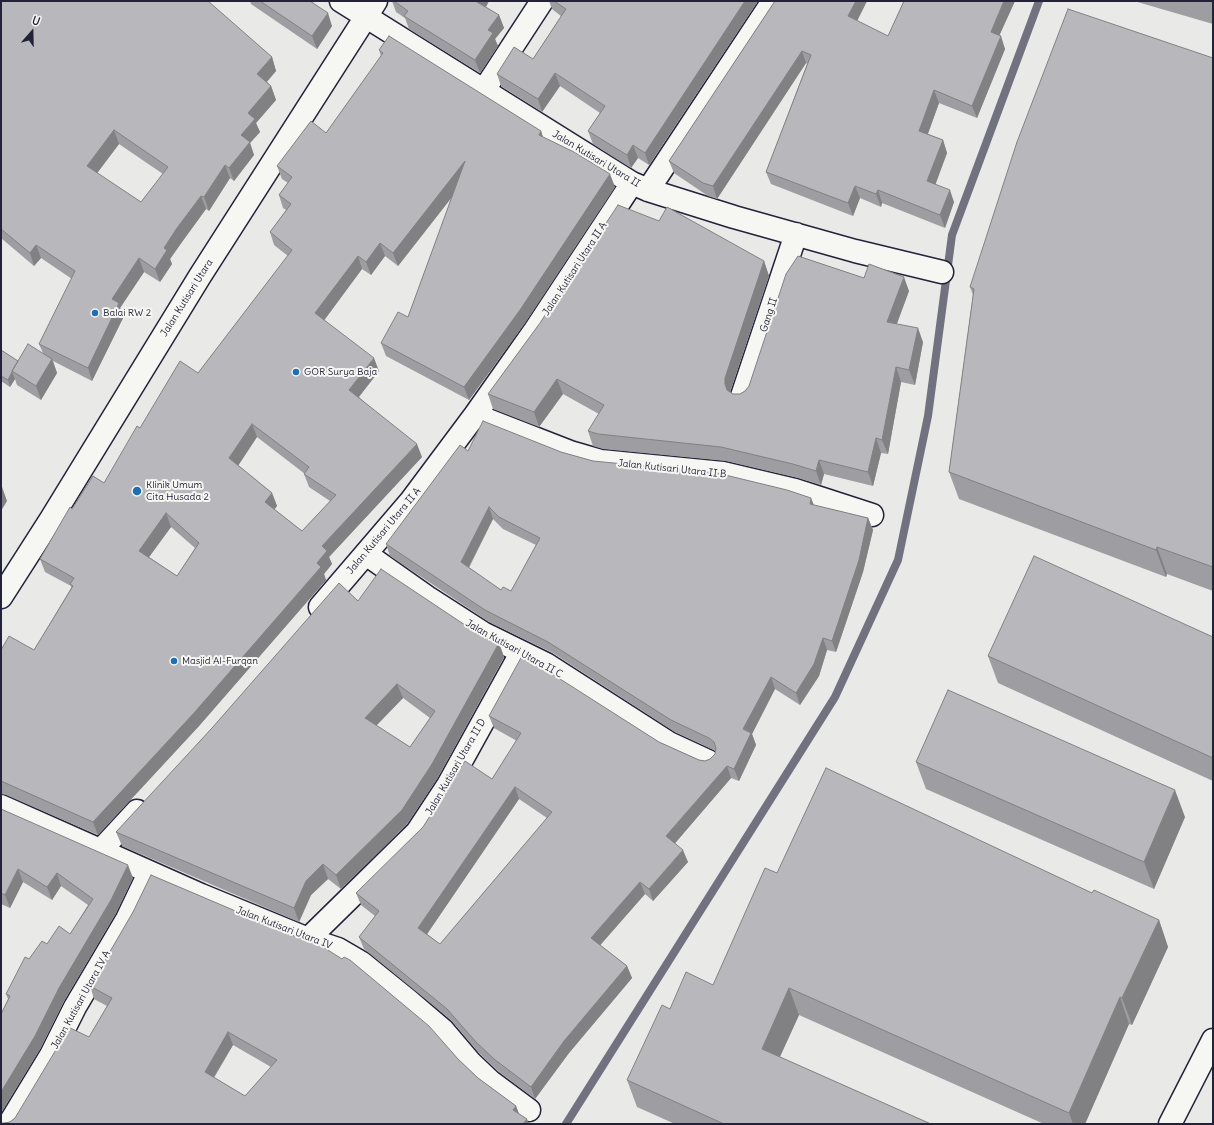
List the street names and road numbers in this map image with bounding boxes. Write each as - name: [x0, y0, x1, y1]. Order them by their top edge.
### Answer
- street label: Jalan Kutisari Utara II: [550, 128, 642, 190]
- street label: Jalan Kutisari Utara II A: [540, 220, 610, 318]
- street label: Jalan Kutisari Utara: [158, 257, 216, 339]
- street label: Gang II: [758, 296, 780, 334]
- street label: Jalan Kutisari Utara II B: [617, 457, 727, 481]
- street label: Jalan Kutisari Utara II A: [344, 485, 424, 577]
- street label: Jalan Kutisari Utara II C: [463, 617, 565, 681]
- street label: Jalan Kutisari Utara II D: [423, 717, 489, 817]
- street label: Jalan Kutisari Utara IV: [234, 904, 334, 952]
- street label: Jalan Kutisari Utara IV A: [49, 949, 113, 1051]

